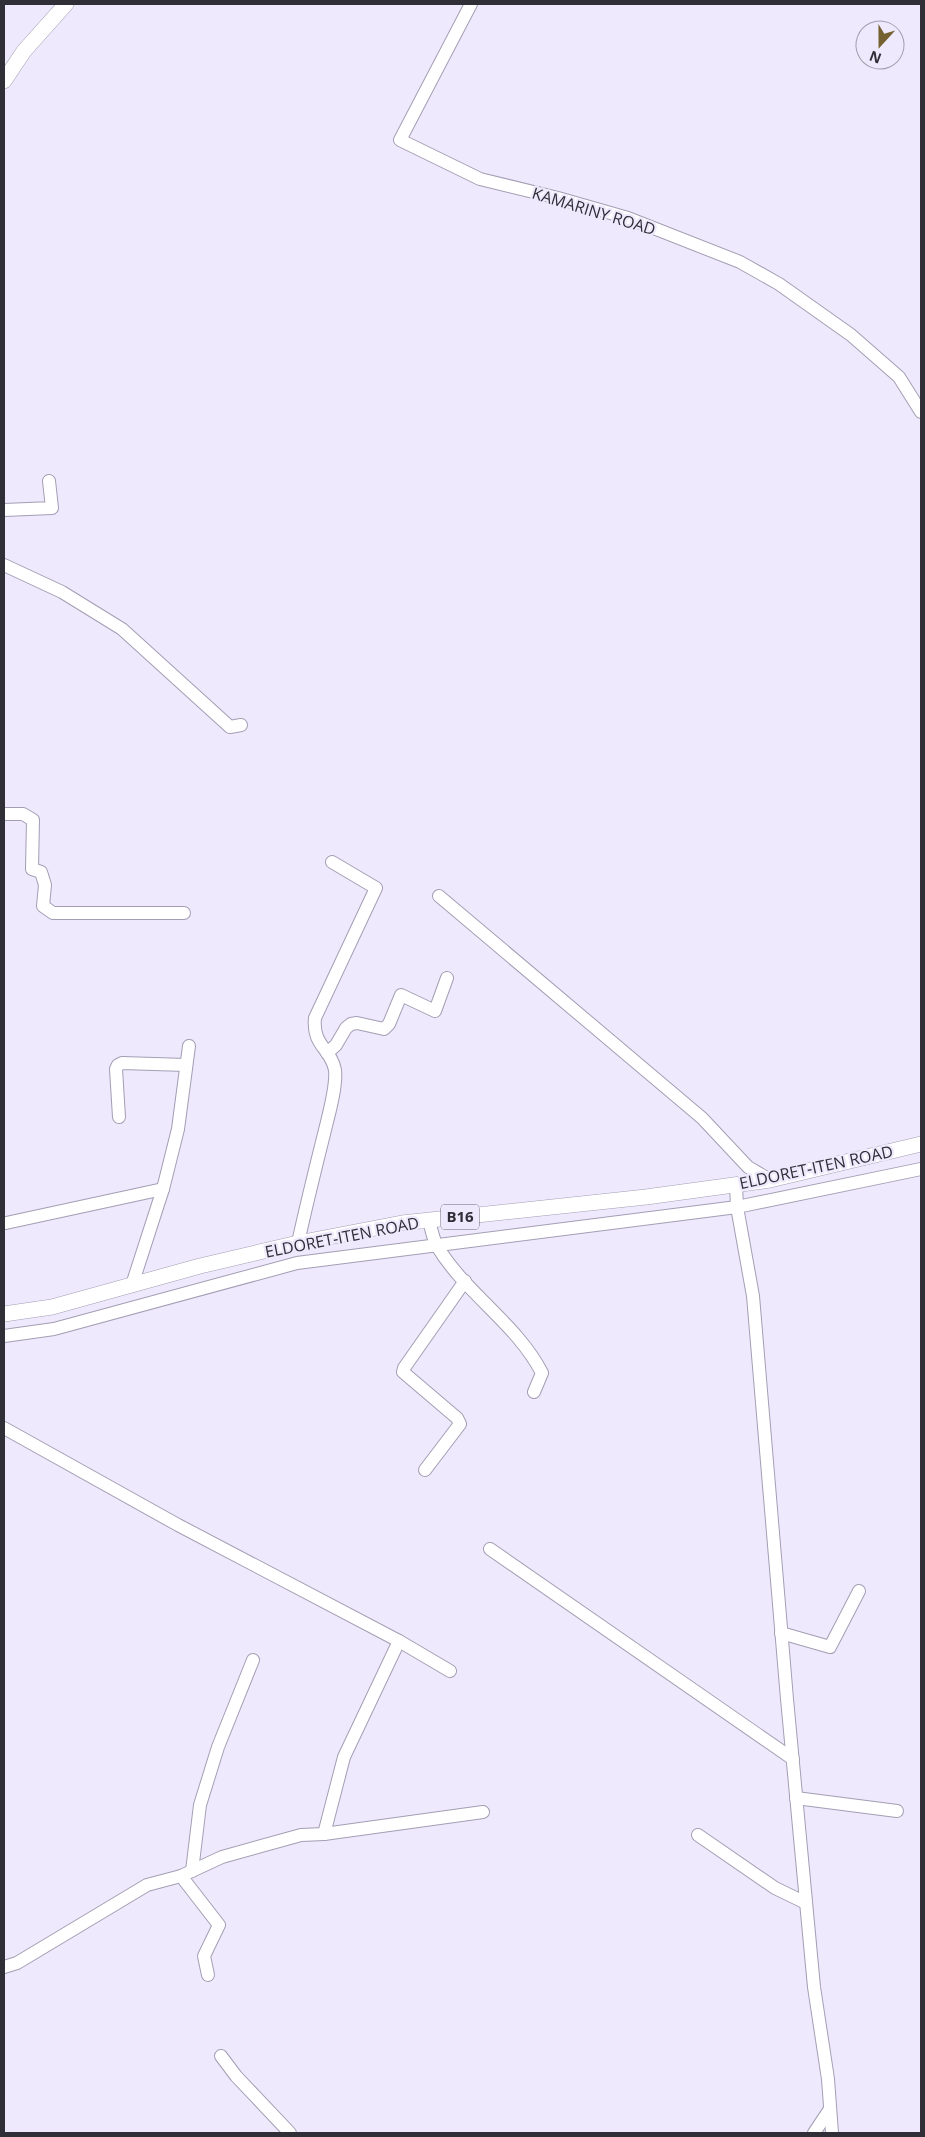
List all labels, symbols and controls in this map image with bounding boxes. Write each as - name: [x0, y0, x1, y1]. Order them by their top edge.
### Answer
- north arrow: [855, 20, 905, 70]
- text: N: [866, 47, 884, 69]
- street label: KAMARINY ROAD: [530, 182, 658, 240]
- street label: ELDORET-ITEN ROAD: [737, 1140, 895, 1194]
- road number: B16: [441, 1204, 479, 1230]
- street label: ELDORET-ITEN ROAD: [263, 1211, 421, 1263]

